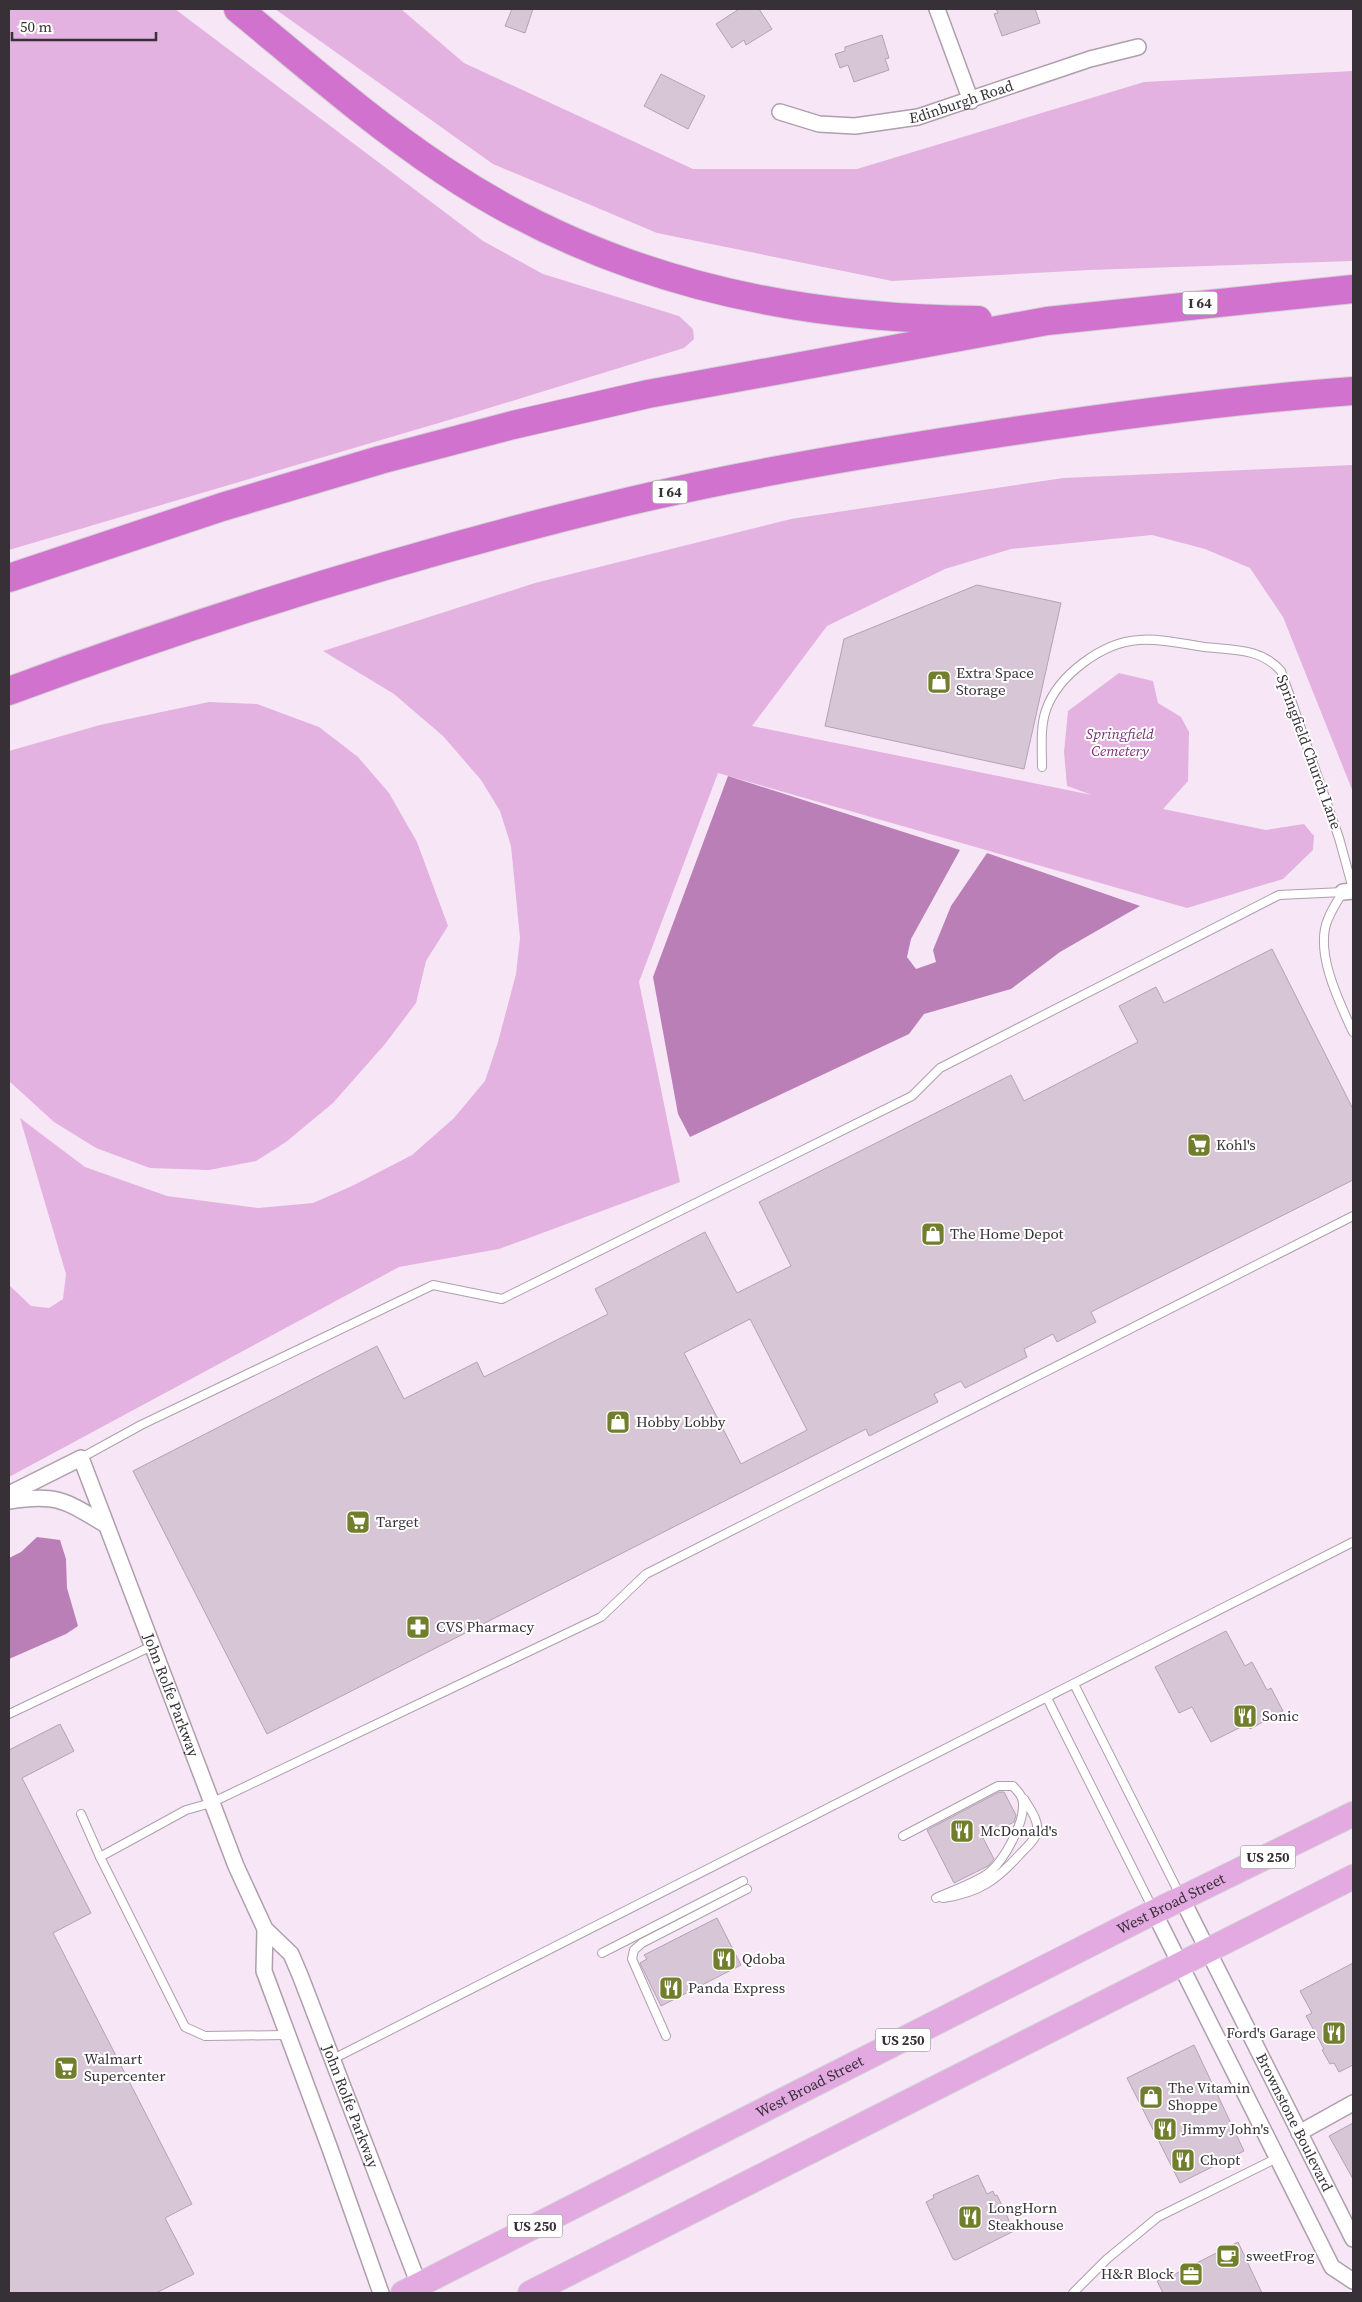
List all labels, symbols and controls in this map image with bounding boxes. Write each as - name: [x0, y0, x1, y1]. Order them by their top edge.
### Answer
- scale bar: [12, 10, 156, 42]
- text: 50 m: [20, 16, 52, 37]
- street label: Edinburgh Road: [908, 75, 1016, 128]
- road number: I 64: [1182, 292, 1218, 314]
- road number: I 64: [652, 481, 688, 504]
- place label: Extra Space Storage: [956, 662, 1034, 700]
- shop icon: Extra Space Storage: [926, 669, 952, 695]
- street label: Springfield Church Lane: [1272, 672, 1347, 832]
- park label: Springfield Cemetery: [1086, 723, 1154, 761]
- supermarket icon: Kohl's: [1186, 1132, 1212, 1158]
- place label: Kohl's: [1216, 1134, 1256, 1155]
- shop icon: The Home Depot: [920, 1221, 946, 1247]
- place label: The Home Depot: [950, 1223, 1064, 1244]
- shop icon: Hobby Lobby: [605, 1409, 631, 1435]
- place label: Hobby Lobby: [636, 1411, 726, 1432]
- supermarket icon: Target: [345, 1509, 371, 1535]
- place label: Target: [376, 1511, 418, 1532]
- pharmacy icon: CVS Pharmacy: [405, 1614, 431, 1640]
- place label: CVS Pharmacy: [436, 1616, 535, 1637]
- street label: John Rolfe Parkway: [138, 1629, 205, 1760]
- restaurant icon: Sonic: [1232, 1703, 1258, 1729]
- place label: Sonic: [1262, 1705, 1299, 1726]
- restaurant icon: McDonald's: [949, 1818, 975, 1844]
- place label: McDonald's: [980, 1820, 1057, 1841]
- road number: US 250: [1240, 1845, 1296, 1868]
- street label: West Broad Street: [1113, 1868, 1229, 1939]
- restaurant icon: Qdoba: [711, 1946, 737, 1972]
- place label: Qdoba: [742, 1948, 786, 1969]
- restaurant icon: Panda Express: [658, 1975, 684, 2001]
- place label: Panda Express: [688, 1977, 785, 1998]
- restaurant icon: Ford's Garage: [1321, 2020, 1347, 2046]
- place label: Ford's Garage: [1226, 2022, 1316, 2043]
- road number: US 250: [876, 2028, 930, 2052]
- street label: John Rolfe Parkway: [317, 2041, 384, 2171]
- place label: Walmart Supercenter: [84, 2048, 166, 2086]
- street label: Brownstone Boulevard: [1251, 2049, 1339, 2195]
- street label: West Broad Street: [752, 2050, 867, 2122]
- supermarket icon: Walmart Supercenter: [53, 2055, 79, 2081]
- place label: The Vitamin Shoppe: [1168, 2077, 1250, 2115]
- shop icon: The Vitamin Shoppe: [1138, 2084, 1164, 2110]
- restaurant icon: Jimmy John's: [1152, 2116, 1178, 2142]
- place label: Jimmy John's: [1181, 2118, 1269, 2139]
- restaurant icon: Chopt: [1170, 2147, 1196, 2173]
- place label: Chopt: [1200, 2149, 1240, 2170]
- place label: LongHorn Steakhouse: [988, 2197, 1064, 2235]
- restaurant icon: LongHorn Steakhouse: [957, 2204, 983, 2230]
- road number: US 250: [508, 2214, 562, 2238]
- cafe icon: sweetFrog: [1215, 2243, 1241, 2269]
- place label: sweetFrog: [1246, 2245, 1315, 2266]
- office icon: H&R Block: [1178, 2261, 1204, 2287]
- place label: H&R Block: [1101, 2263, 1175, 2284]

